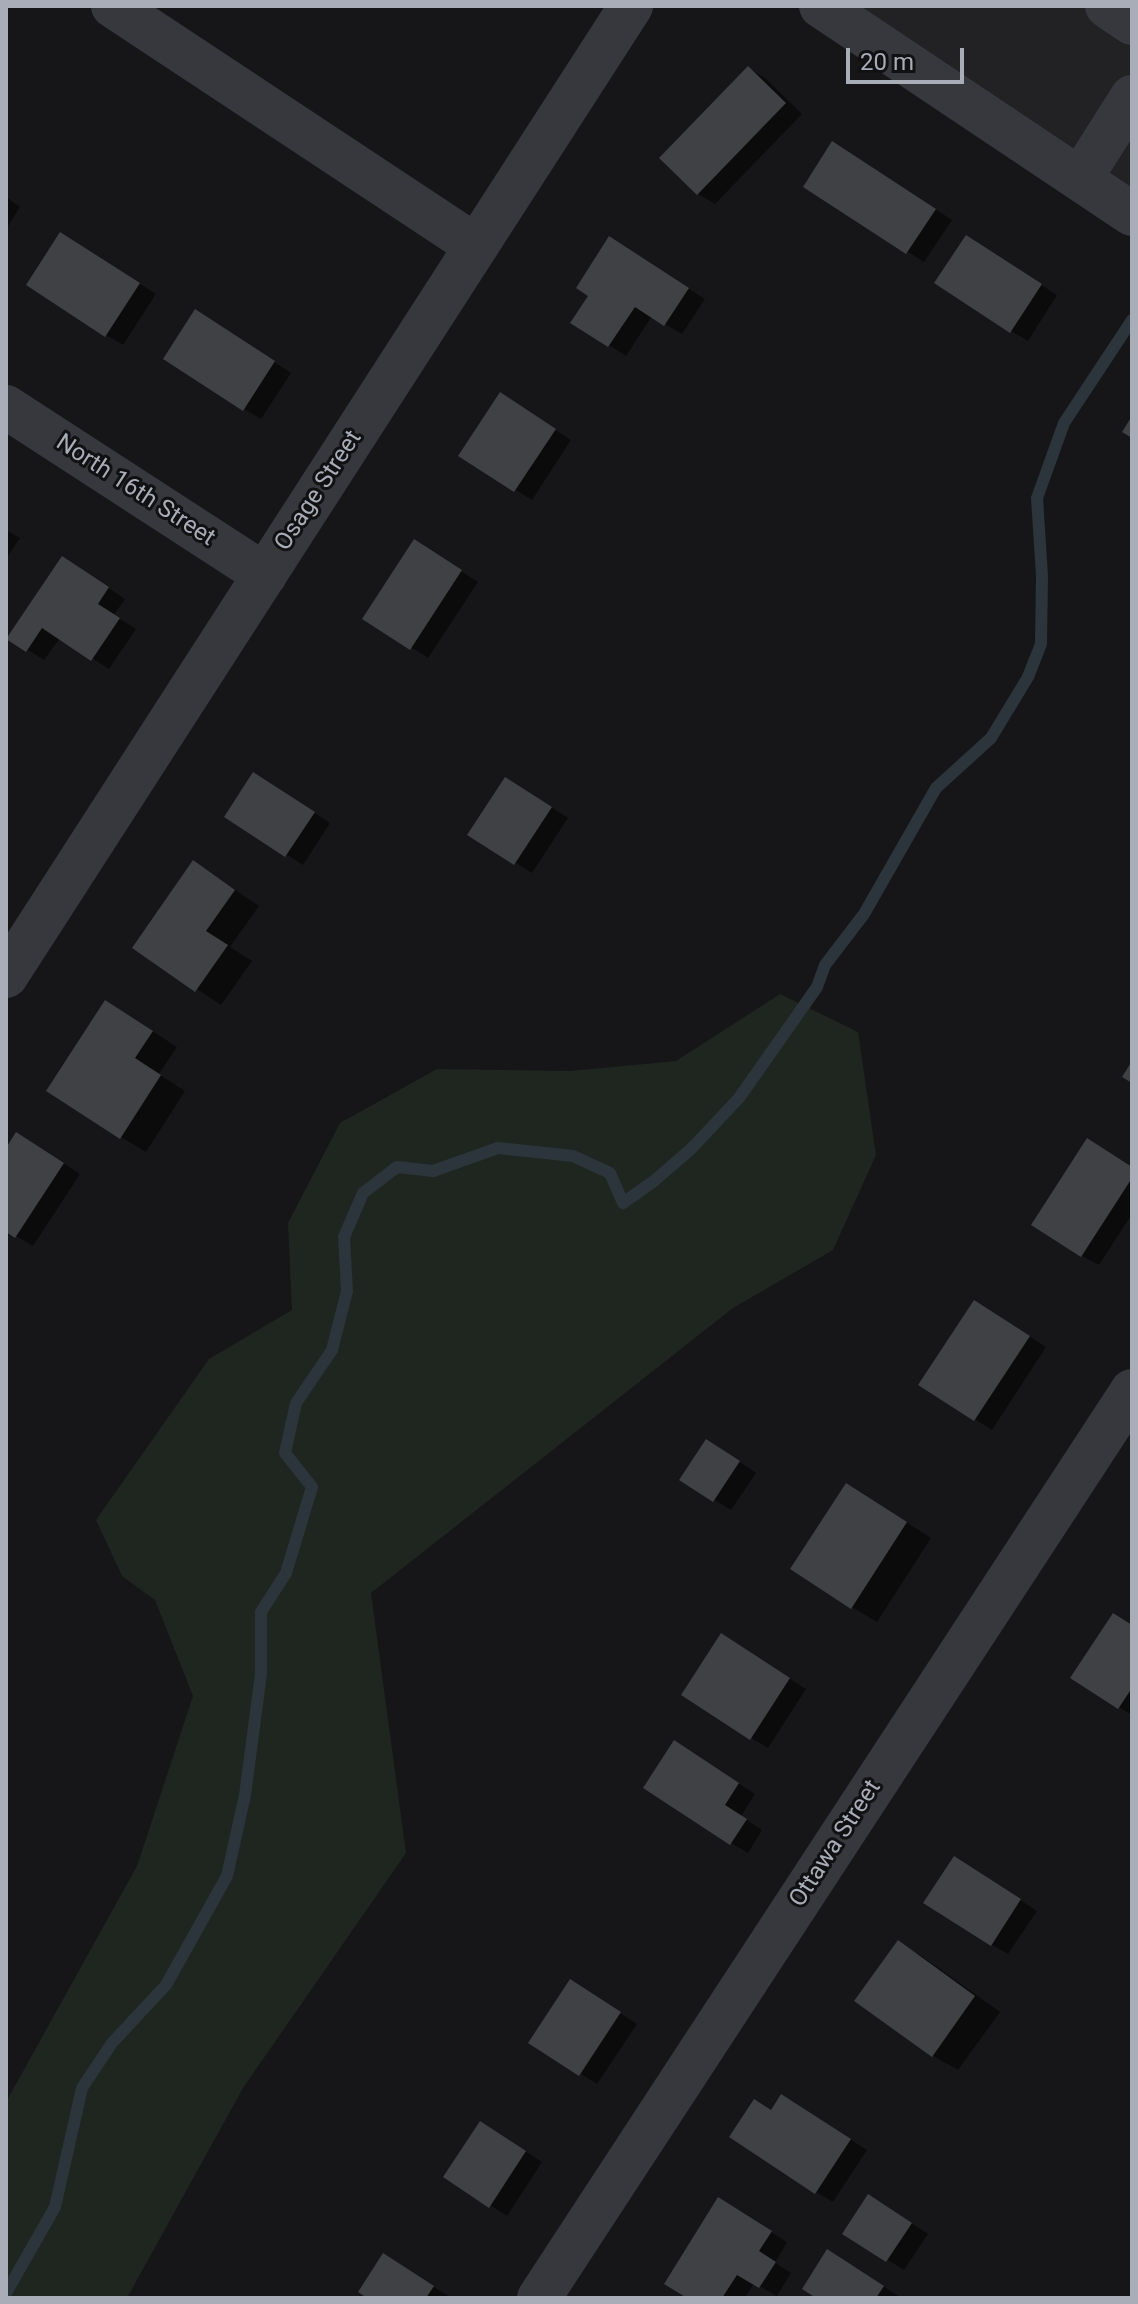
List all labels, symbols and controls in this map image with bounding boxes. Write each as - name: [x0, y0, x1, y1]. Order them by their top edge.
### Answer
- scale bar: [850, 32, 968, 82]
- text: 20 m: [860, 48, 914, 76]
- street label: Osage Street: [269, 426, 369, 556]
- street label: North 16th Street: [50, 429, 220, 553]
- street label: Ottawa Street: [784, 1775, 888, 1913]

